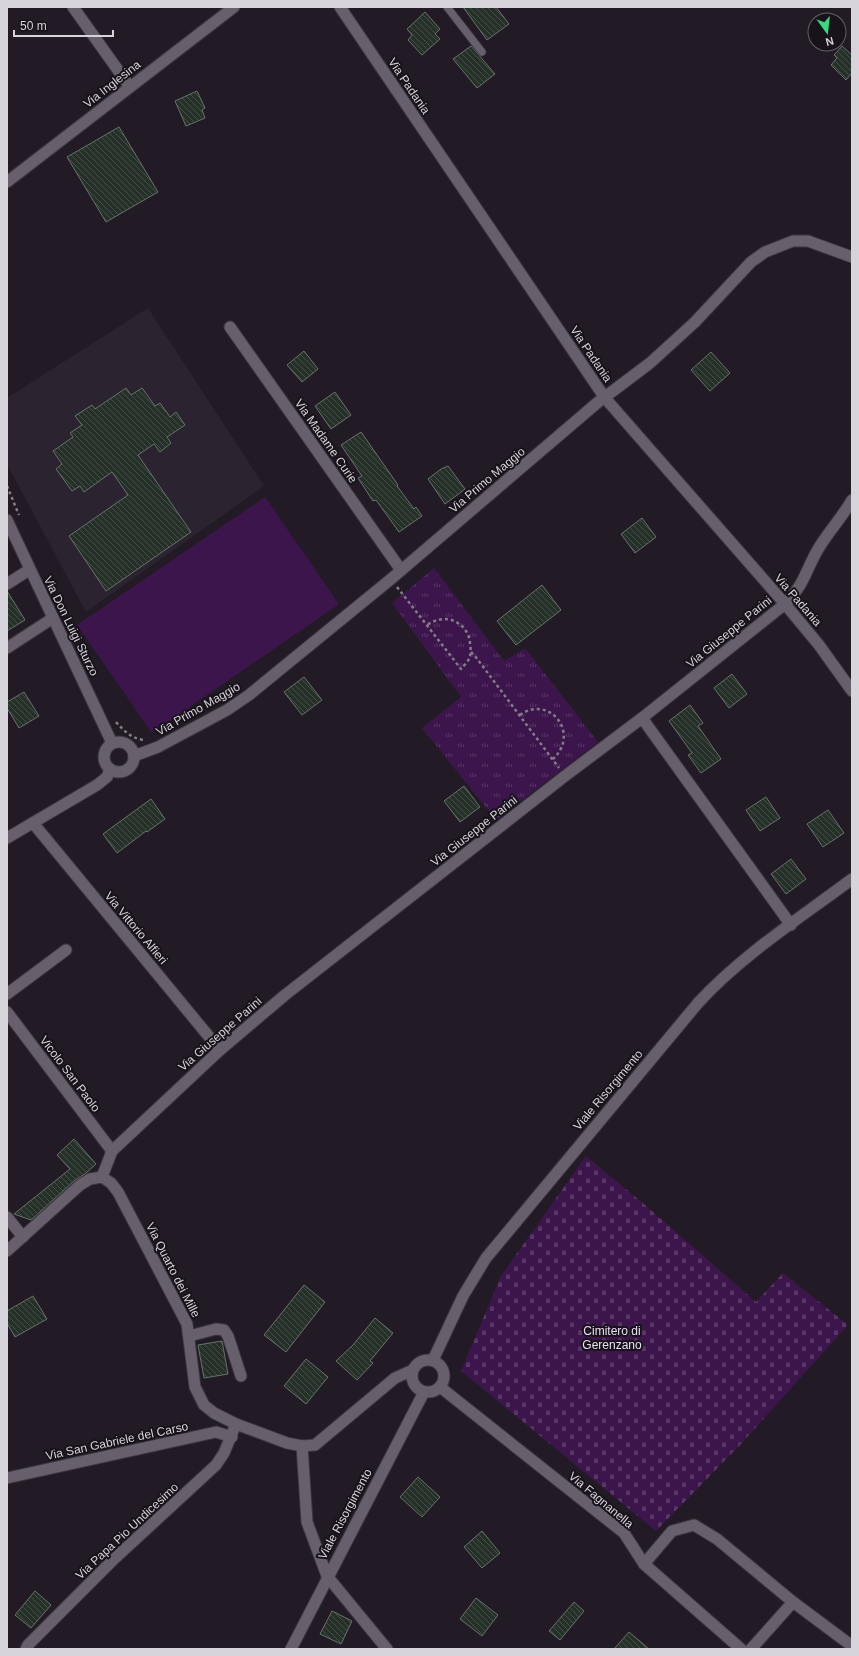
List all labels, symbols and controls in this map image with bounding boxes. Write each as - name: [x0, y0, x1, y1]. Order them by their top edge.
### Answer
- scale bar: [14, 12, 113, 38]
- north arrow: [807, 12, 847, 52]
- text: 50 m: [20, 19, 47, 33]
- text: N: [824, 35, 835, 48]
- street label: Via Padania: [385, 55, 433, 117]
- street label: Via Inglesina: [81, 57, 144, 111]
- street label: Via Padania: [567, 323, 615, 385]
- street label: Via Madame Curie: [292, 396, 360, 486]
- street label: Via Primo Maggio: [446, 444, 528, 516]
- street label: Via Padania: [772, 571, 825, 629]
- street label: Via Don Luigi Sturzo: [41, 574, 101, 678]
- street label: Via Giuseppe Parini: [683, 593, 775, 671]
- street label: Via Primo Maggio: [154, 679, 243, 739]
- street label: Via Giuseppe Parini: [428, 793, 520, 869]
- street label: Via Vittorio Alfieri: [102, 889, 170, 967]
- street label: Via Giuseppe Parini: [175, 994, 265, 1074]
- street label: Vicolo San Paolo: [37, 1033, 103, 1115]
- street label: Viale Risorgimento: [570, 1047, 646, 1133]
- street label: Via Quarto dei Mille: [143, 1220, 203, 1320]
- park label: Cimitero di Gerenzano: [582, 1324, 642, 1352]
- street label: Via San Gabriele del Carso: [45, 1419, 190, 1463]
- street label: Viale Risorgimento: [315, 1466, 375, 1562]
- street label: Via Fagnanella: [566, 1469, 636, 1531]
- street label: Via Papa Pio Undicesimo: [73, 1480, 181, 1582]

